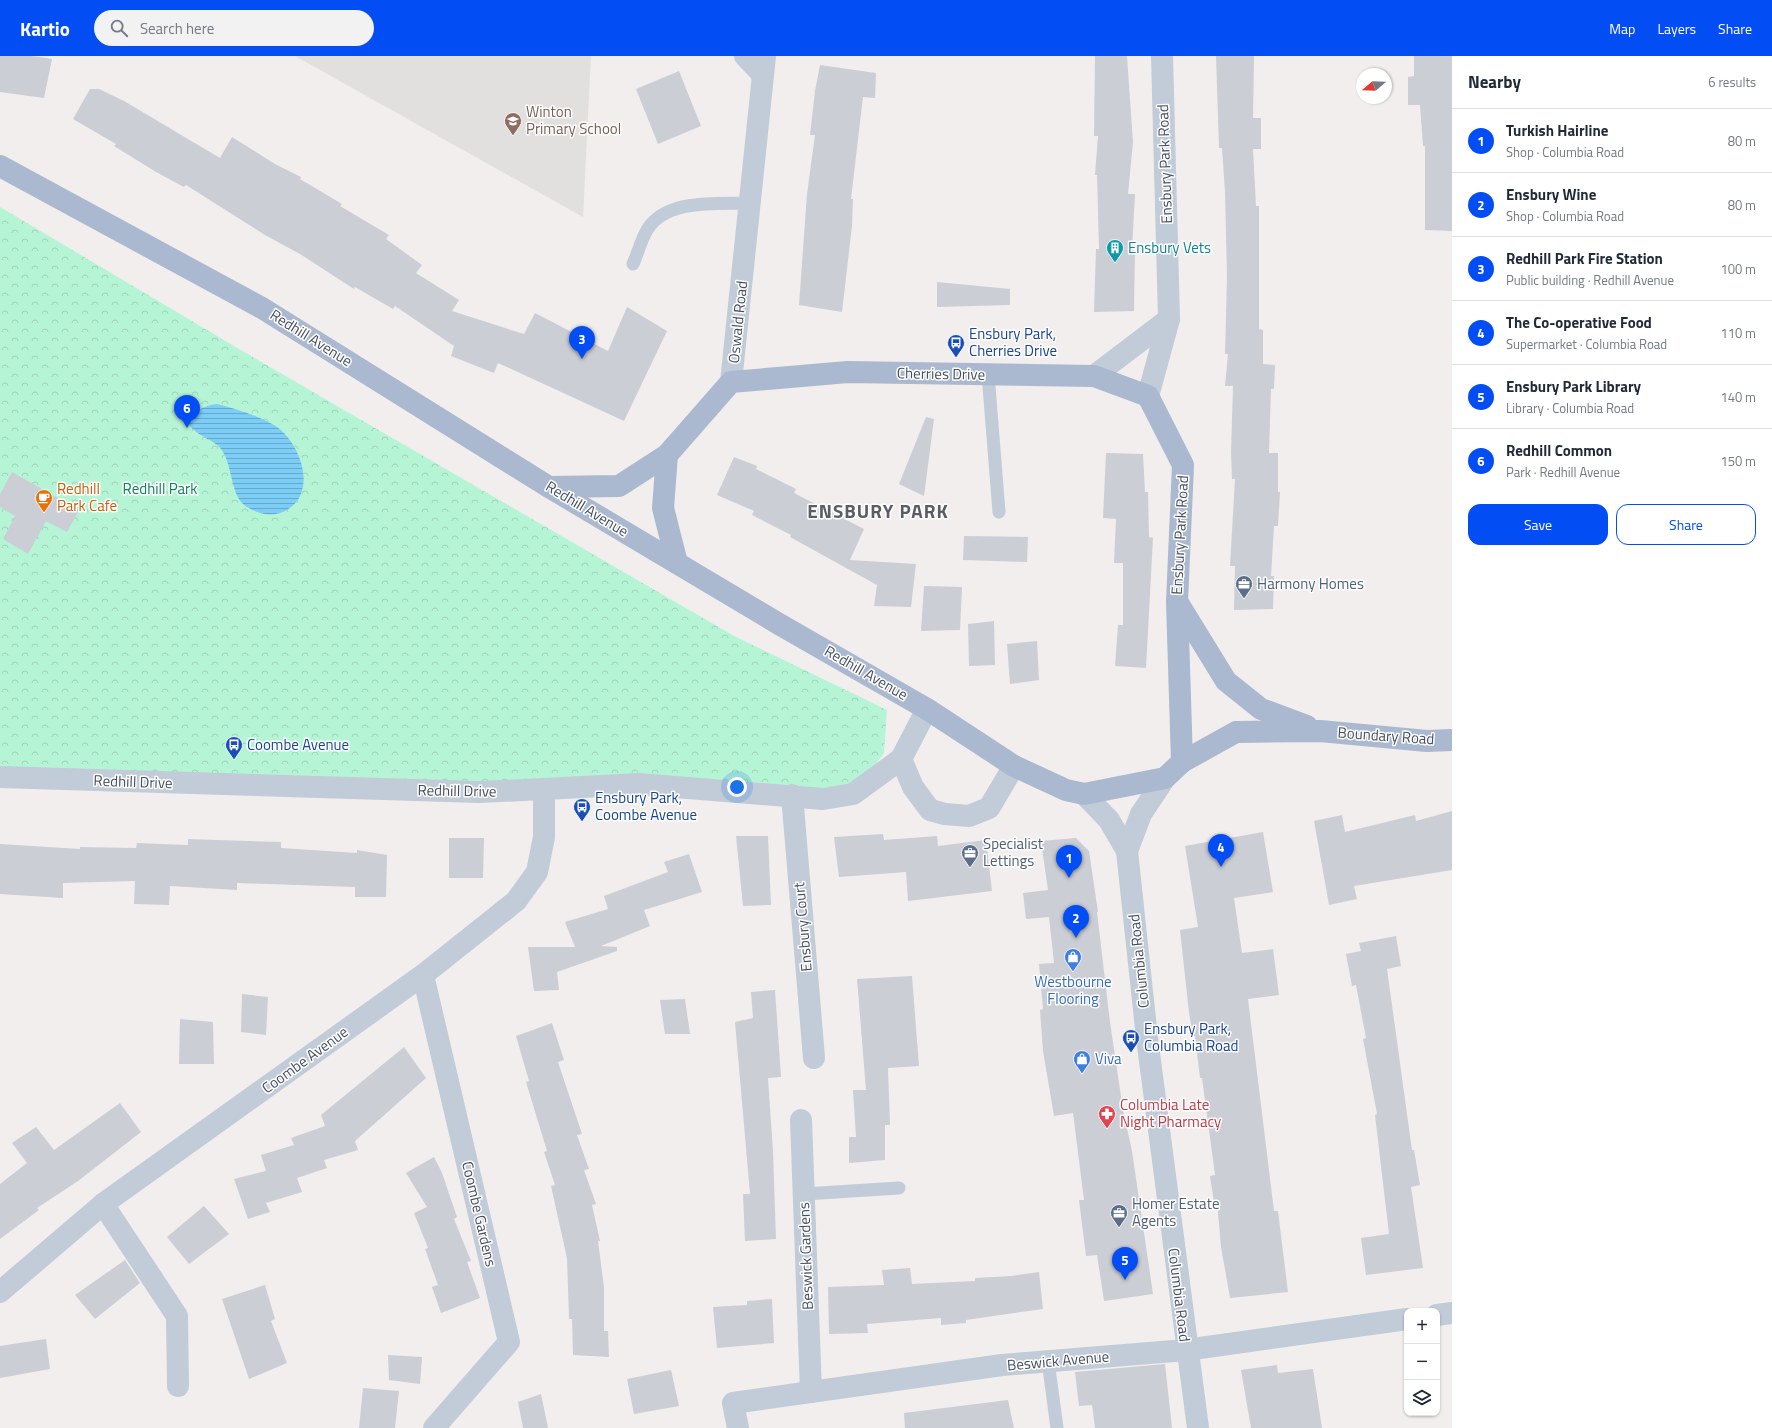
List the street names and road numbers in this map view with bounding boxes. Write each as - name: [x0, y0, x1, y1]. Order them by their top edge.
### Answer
- street label: Ensbury Park Road: [1151, 104, 1178, 224]
- street label: Oswald Road: [722, 280, 753, 364]
- street label: Redhill Avenue: [266, 303, 357, 372]
- street label: Cherries Drive: [897, 361, 985, 386]
- street label: Redhill Avenue: [541, 475, 633, 542]
- street label: Ensbury Park Road: [1165, 475, 1194, 595]
- street label: Redhill Avenue: [820, 639, 912, 706]
- street label: Boundary Road: [1337, 721, 1435, 750]
- street label: Redhill Drive: [93, 769, 173, 794]
- street label: Redhill Drive: [417, 778, 497, 803]
- street label: Ensbury Court: [787, 881, 818, 973]
- street label: Columbia Road: [1122, 913, 1155, 1009]
- street label: Coombe Avenue: [257, 1020, 353, 1099]
- street label: Coombe Gardens: [456, 1159, 503, 1269]
- street label: Beswick Gardens: [792, 1202, 819, 1310]
- street label: Columbia Road: [1162, 1247, 1197, 1343]
- street label: Beswick Avenue: [1006, 1345, 1110, 1376]

